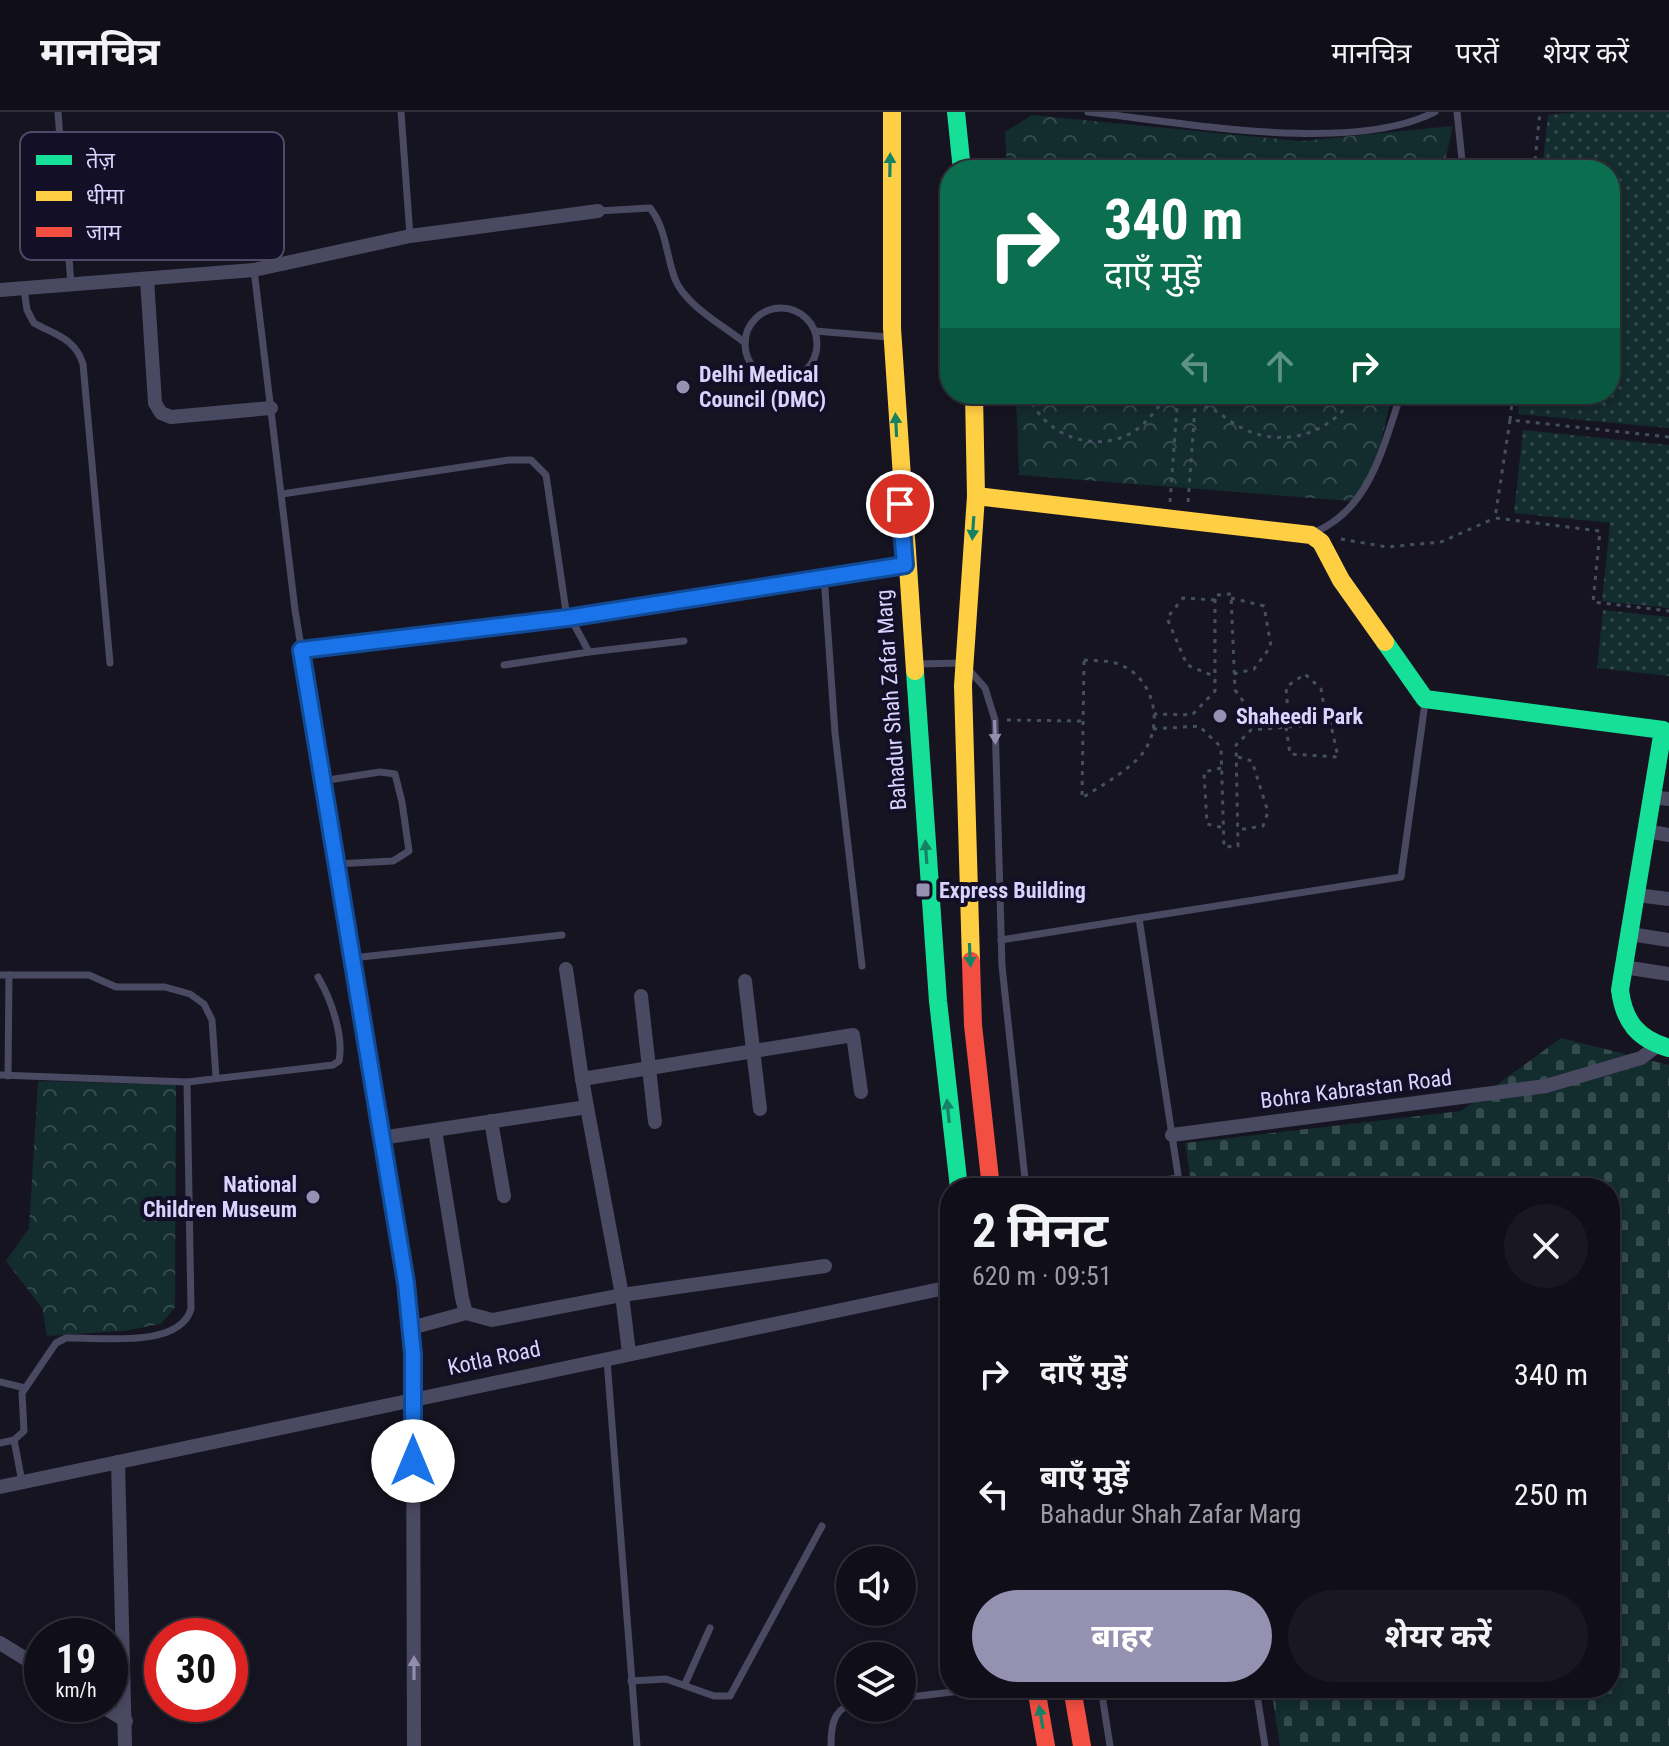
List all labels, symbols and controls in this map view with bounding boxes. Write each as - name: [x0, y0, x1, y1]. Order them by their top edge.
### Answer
- text: मानचित्र: [40, 30, 160, 74]
- text: मानचित्र: [1332, 37, 1412, 70]
- text: परतें: [1456, 37, 1499, 70]
- text: शेयर करें: [1543, 37, 1629, 70]
- legend: [20, 132, 284, 260]
- text: तेज़: [86, 147, 116, 173]
- one-way arrow: [884, 152, 897, 177]
- text: धीमा: [86, 184, 124, 209]
- text: 340 m: [1104, 187, 1243, 253]
- icon: right: [972, 192, 1076, 296]
- text: जाम: [86, 220, 122, 245]
- text: दाएँ मुड़ें: [1104, 254, 1201, 296]
- icon: left: [1174, 344, 1218, 388]
- icon: ahead: [1258, 344, 1302, 388]
- icon: right: [1342, 344, 1386, 388]
- place label: Delhi Medical Council (DMC): [699, 362, 826, 412]
- marker: Delhi Medical Council (DMC): [674, 378, 692, 396]
- one-way arrow: [889, 412, 902, 437]
- pin: [866, 470, 934, 538]
- icon: arrive: [878, 482, 922, 526]
- one-way arrow: [967, 516, 980, 541]
- street label: Bahadur Shah Zafar Marg: [871, 589, 911, 811]
- place label: Shaheedi Park: [1236, 704, 1363, 729]
- marker: Shaheedi Park: [1211, 707, 1229, 725]
- one-way arrow: [989, 720, 1002, 745]
- one-way arrow: [919, 839, 932, 864]
- place label: Express Building: [939, 878, 1086, 903]
- marker: Express Building: [914, 881, 932, 899]
- one-way arrow: [964, 943, 977, 968]
- street label: Bohra Kabrastan Road: [1259, 1065, 1453, 1113]
- one-way arrow: [941, 1098, 954, 1123]
- place label: National Children Museum: [143, 1172, 297, 1222]
- marker: National Children Museum: [304, 1188, 322, 1206]
- text: 2 मिनट: [972, 1202, 1108, 1259]
- button: close: [1504, 1204, 1588, 1288]
- text: 620 m · 09:51: [972, 1261, 1112, 1291]
- street label: Kotla Road: [445, 1336, 543, 1380]
- icon: right: [972, 1352, 1016, 1396]
- text: दाएँ मुड़ें: [1040, 1354, 1127, 1389]
- text: 340 m: [1514, 1357, 1588, 1392]
- position arrow: [371, 1419, 455, 1503]
- text: बाएँ मुड़ें: [1040, 1459, 1129, 1494]
- icon: left: [972, 1472, 1016, 1516]
- text: 250 m: [1514, 1477, 1588, 1512]
- text: Bahadur Shah Zafar Marg: [1040, 1499, 1301, 1529]
- map controls: [836, 1546, 916, 1722]
- button: sound: [836, 1546, 916, 1626]
- button: बाहर: [972, 1590, 1272, 1682]
- button: शेयर करें: [1288, 1590, 1588, 1682]
- speed limit sign: 30: [144, 1618, 248, 1722]
- text: 19: [56, 1636, 96, 1683]
- button: layers: [836, 1642, 916, 1722]
- one-way arrow: [408, 1655, 420, 1680]
- text: km/h: [55, 1678, 97, 1702]
- one-way arrow: [1034, 1704, 1047, 1729]

